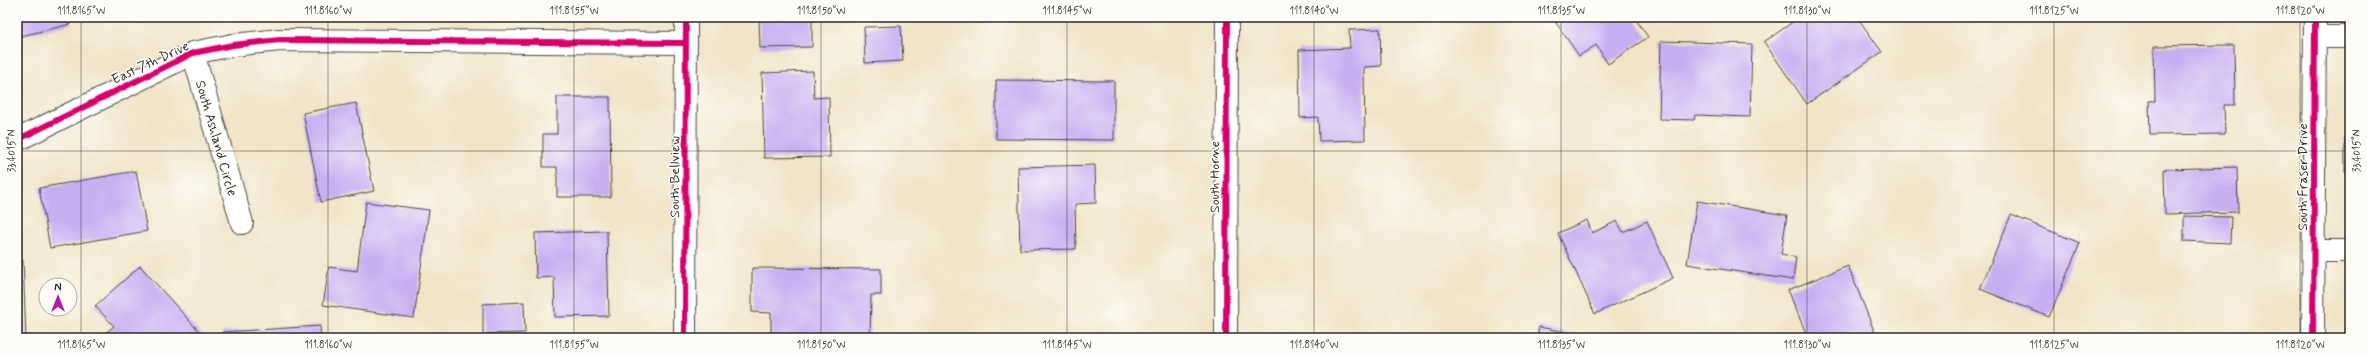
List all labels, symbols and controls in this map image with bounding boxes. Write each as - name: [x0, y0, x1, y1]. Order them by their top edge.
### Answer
- text: 111.8165°W: [57, 4, 105, 18]
- text: 111.8160°W: [304, 4, 352, 18]
- text: 111.8155°W: [550, 4, 598, 18]
- text: 111.8150°W: [797, 4, 845, 18]
- text: 111.8145°W: [1042, 4, 1092, 18]
- text: 111.8140°W: [1290, 4, 1338, 18]
- text: 111.8135°W: [1537, 4, 1585, 18]
- text: 111.8130°W: [1783, 4, 1831, 18]
- text: 111.8125°W: [2029, 4, 2079, 18]
- text: 111.8120°W: [2276, 4, 2324, 18]
- street label: East 7th Drive: [109, 37, 192, 89]
- street label: South Ashland Circle: [191, 78, 241, 198]
- street label: South Fraser Drive: [2294, 123, 2312, 231]
- text: 33.4015°N: [5, 129, 19, 172]
- text: 33.4015°N: [2350, 129, 2364, 172]
- street label: South Bellview: [666, 136, 684, 218]
- street label: South Horne: [1206, 141, 1224, 213]
- north arrow: [38, 277, 78, 317]
- text: N: [54, 281, 62, 295]
- text: 111.8165°W: [57, 338, 105, 352]
- text: 111.8160°W: [304, 338, 352, 352]
- text: 111.8155°W: [550, 338, 598, 352]
- text: 111.8150°W: [797, 338, 845, 352]
- text: 111.8145°W: [1042, 338, 1092, 352]
- text: 111.8140°W: [1290, 338, 1338, 352]
- text: 111.8135°W: [1537, 338, 1585, 352]
- text: 111.8130°W: [1783, 338, 1831, 352]
- text: 111.8125°W: [2029, 338, 2079, 352]
- text: 111.8120°W: [2276, 338, 2324, 352]

